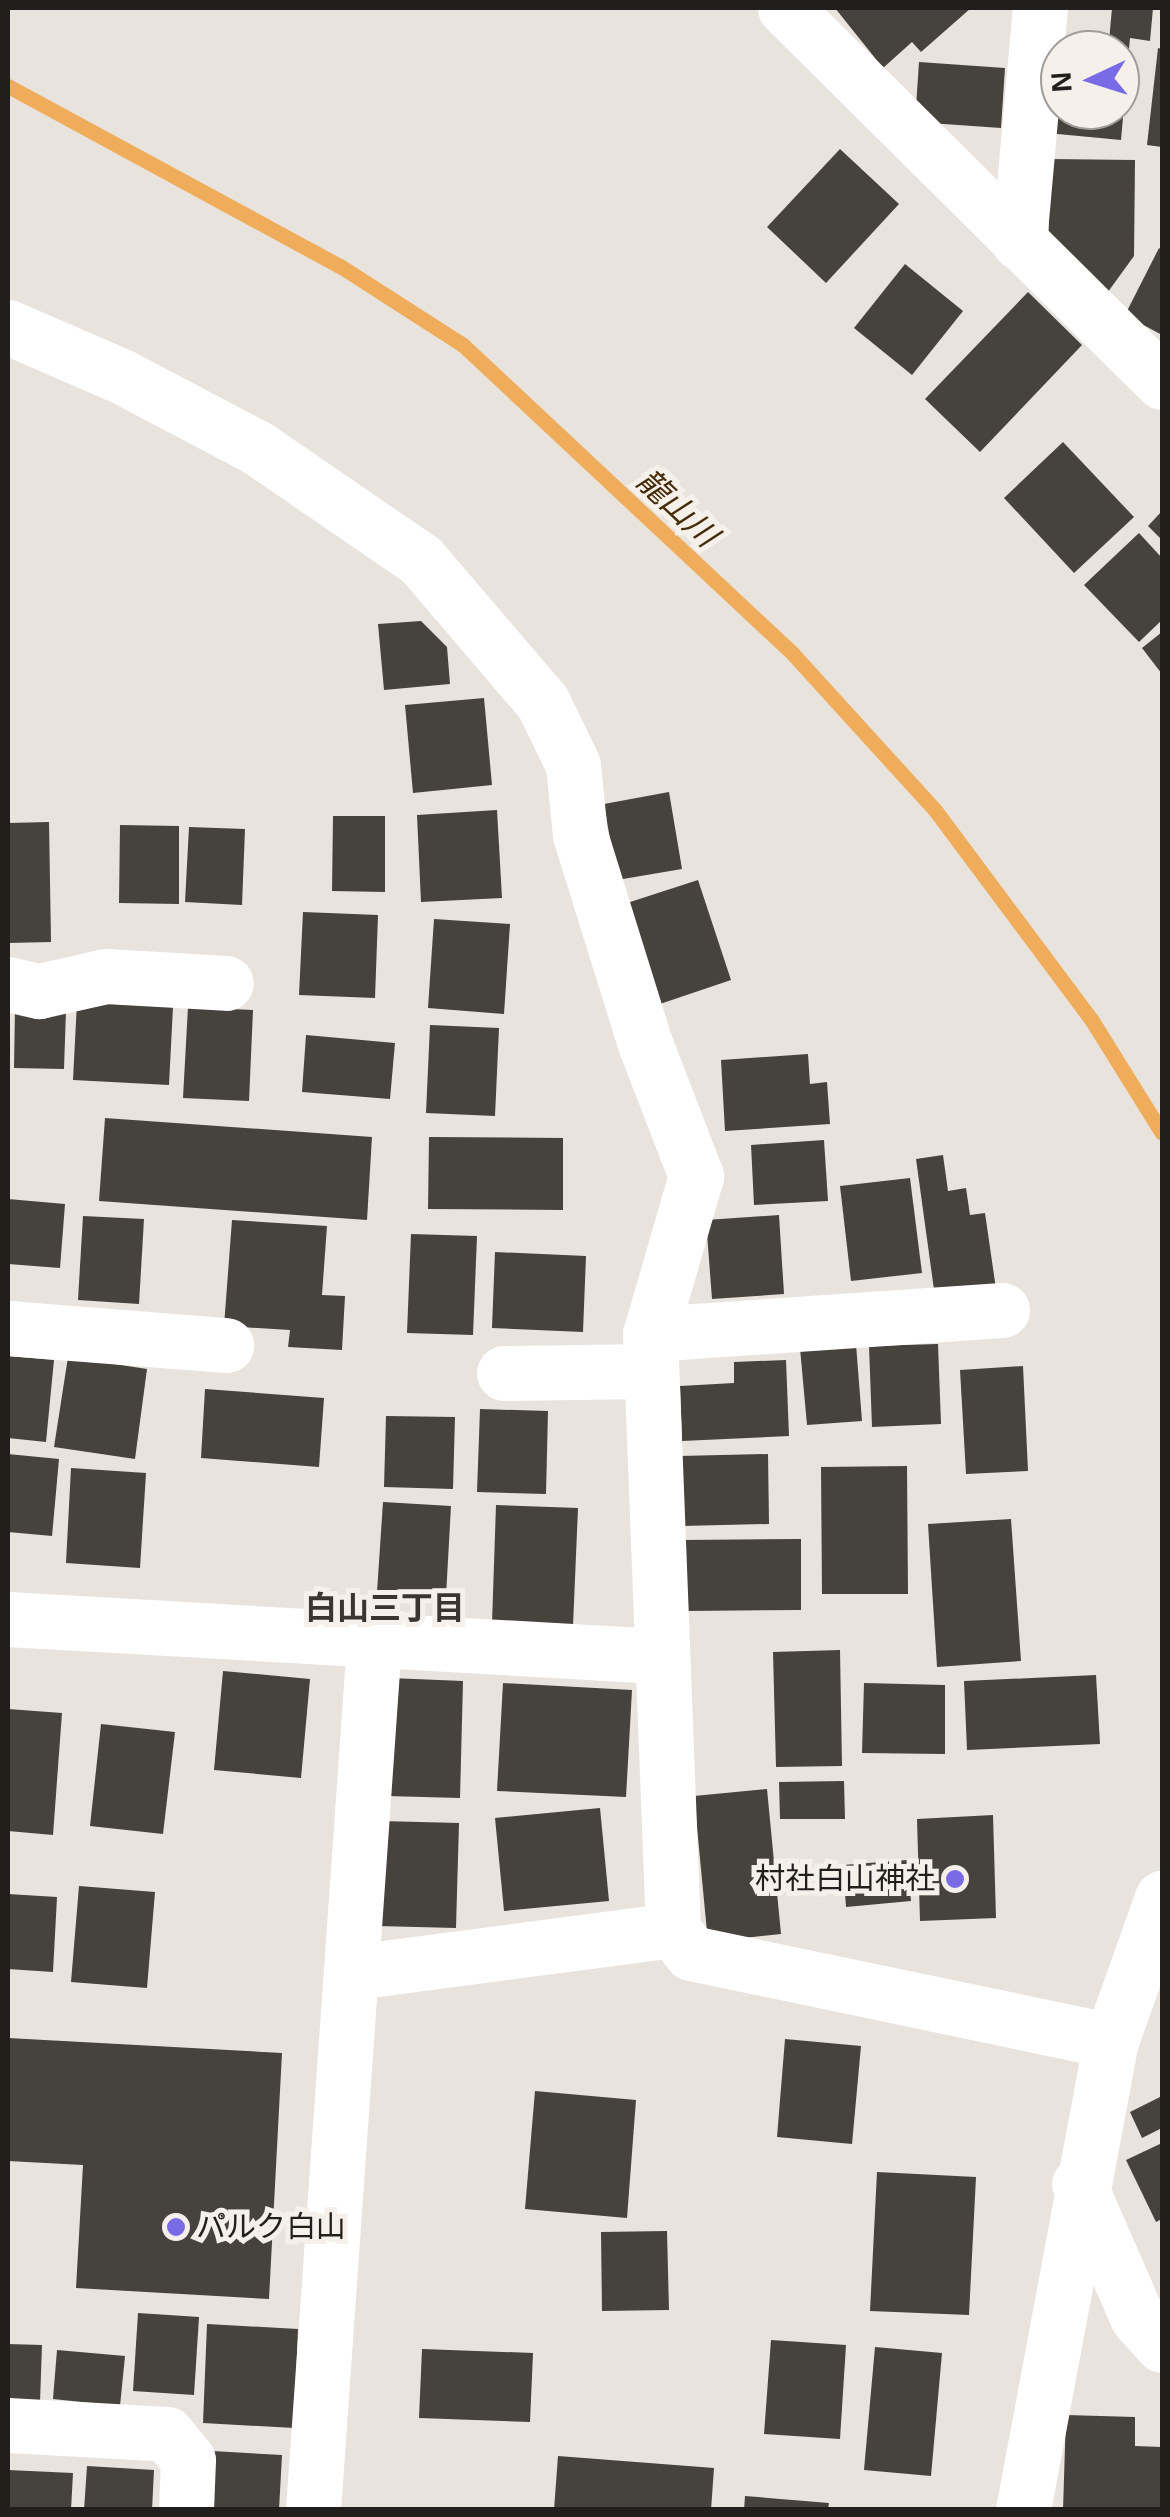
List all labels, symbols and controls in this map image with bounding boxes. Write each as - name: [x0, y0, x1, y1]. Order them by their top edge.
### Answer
- north arrow: [1040, 30, 1140, 130]
- text: N: [1045, 71, 1078, 93]
- water label: 龍山川: [629, 461, 725, 555]
- district label: 白山三丁目: [305, 1589, 465, 1627]
- place label: 村社白山神社: [755, 1861, 935, 1897]
- marker: 村社白山神社: [944, 1868, 966, 1890]
- place label: パルク白山: [196, 2209, 346, 2245]
- marker: パルク白山: [165, 2216, 187, 2238]

